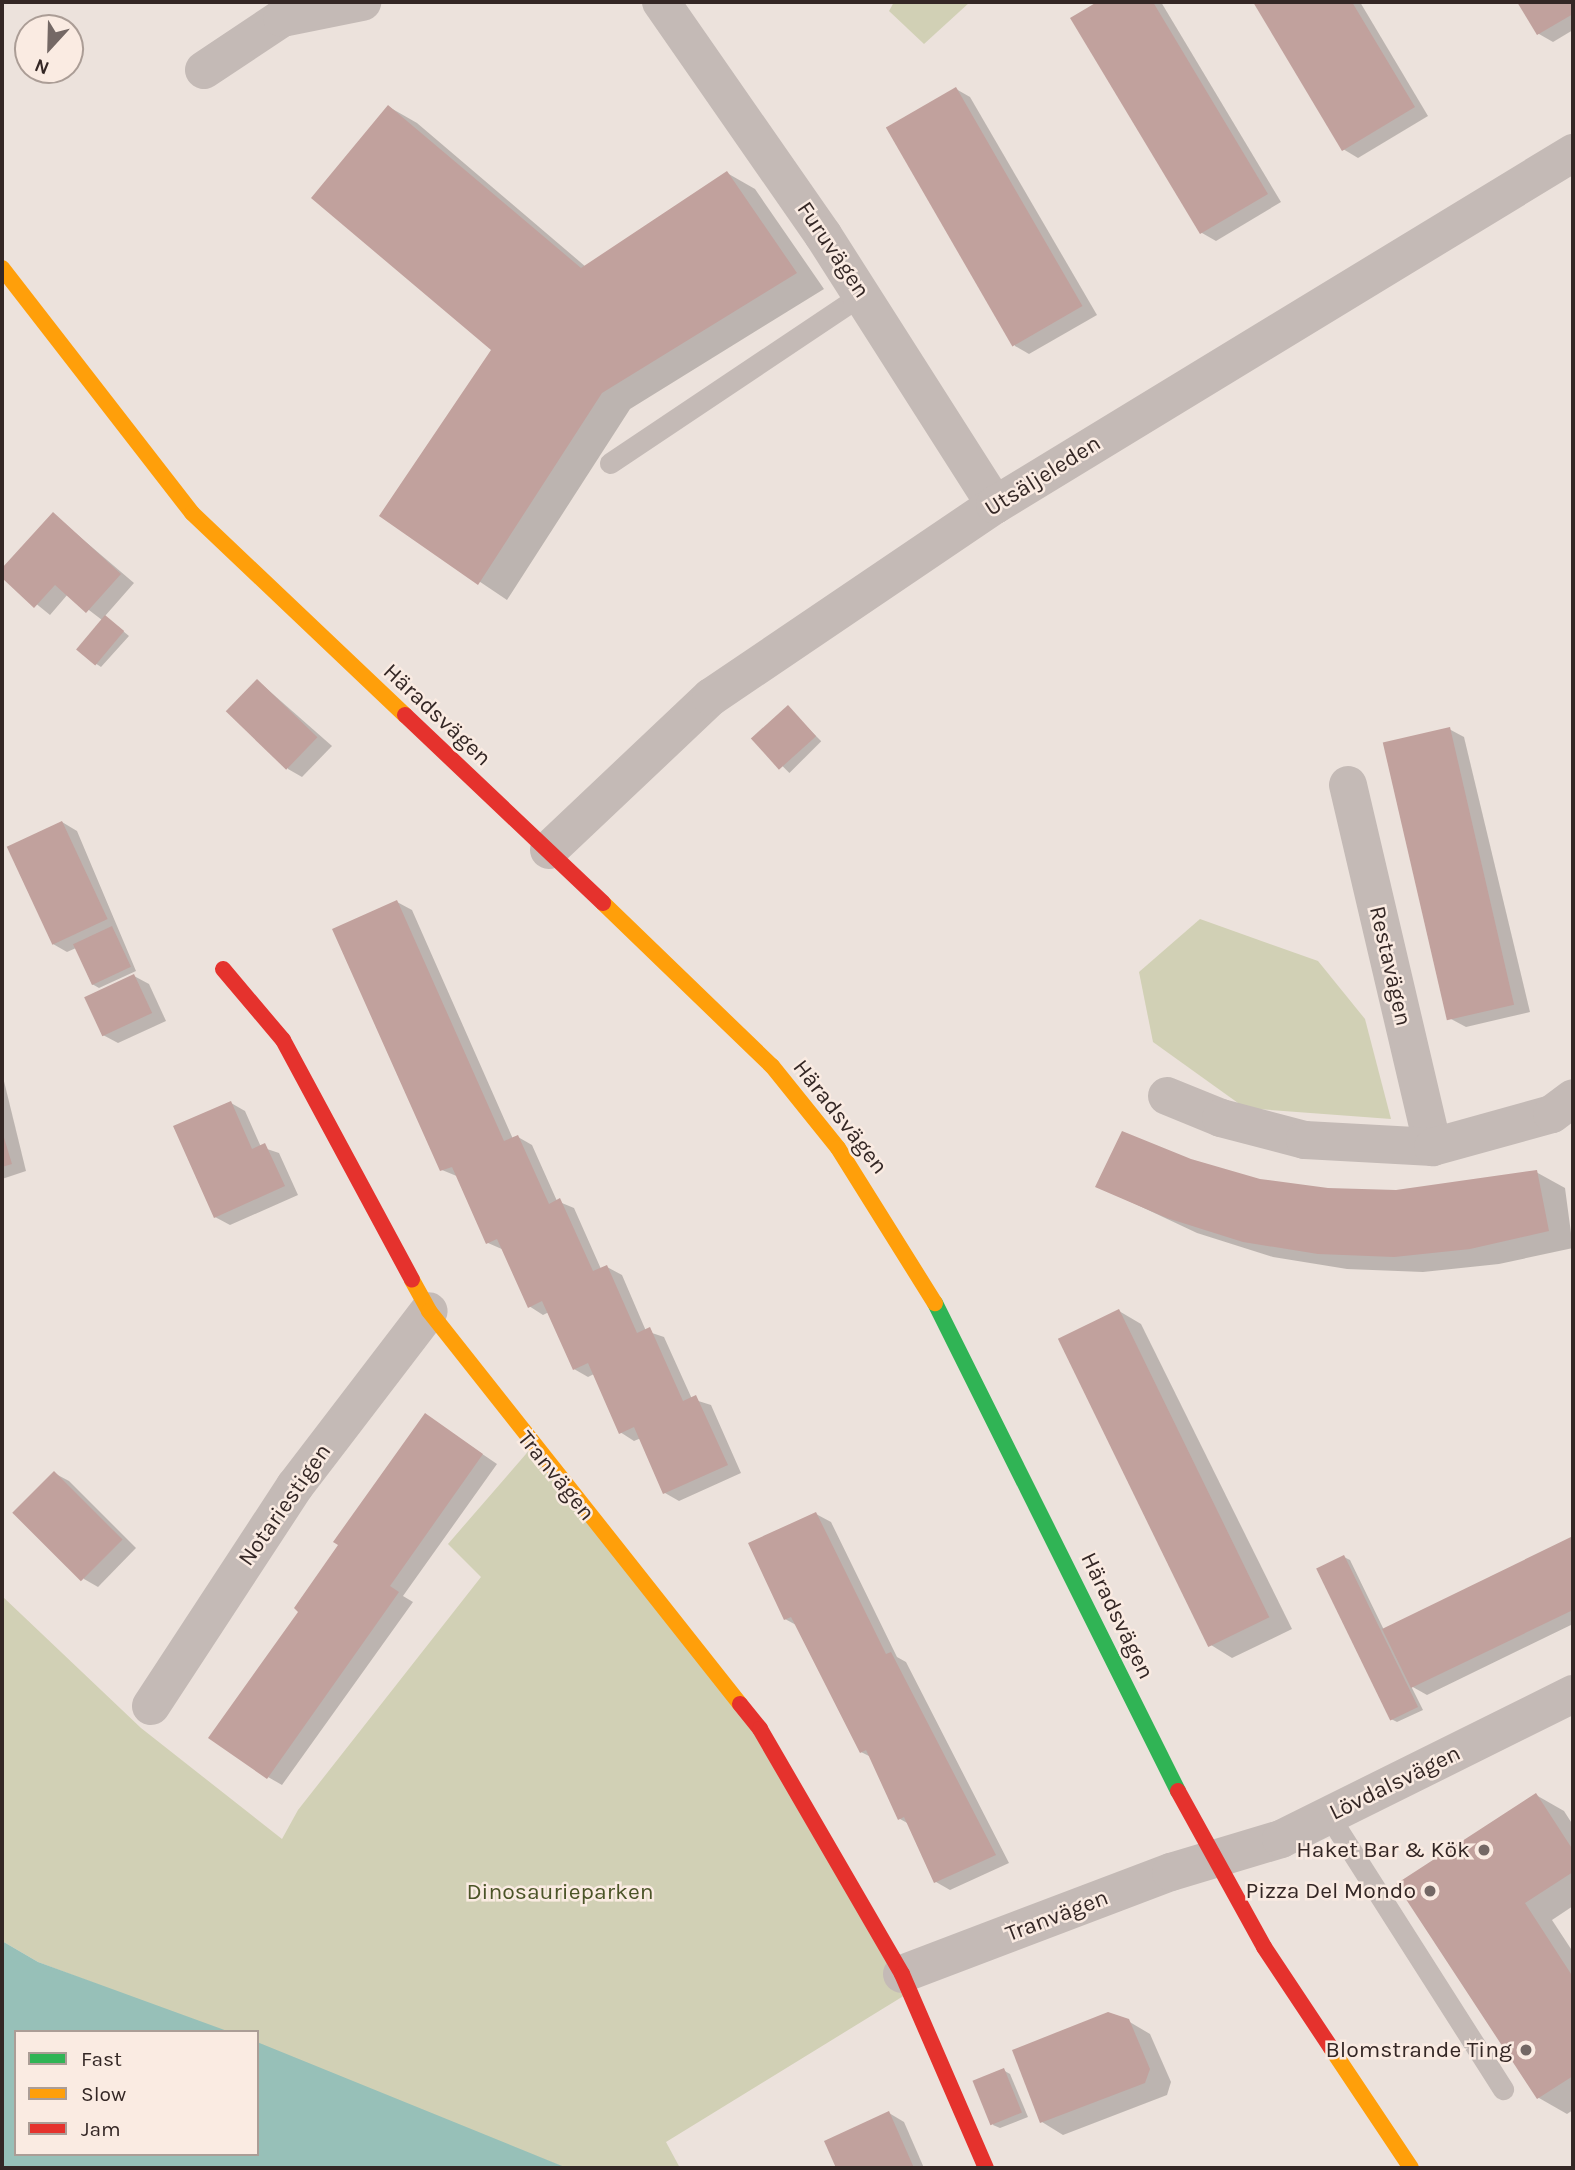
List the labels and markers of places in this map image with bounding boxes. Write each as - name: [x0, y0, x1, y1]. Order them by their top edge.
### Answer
- place label: Haket Bar & Kök: [1296, 1836, 1470, 1864]
- marker: Haket Bar & Kök: [1476, 1842, 1492, 1858]
- place label: Pizza Del Mondo: [1245, 1877, 1416, 1905]
- marker: Pizza Del Mondo: [1422, 1883, 1438, 1899]
- place label: Blomstrande Ting: [1325, 2036, 1512, 2064]
- marker: Blomstrande Ting: [1518, 2042, 1534, 2058]

